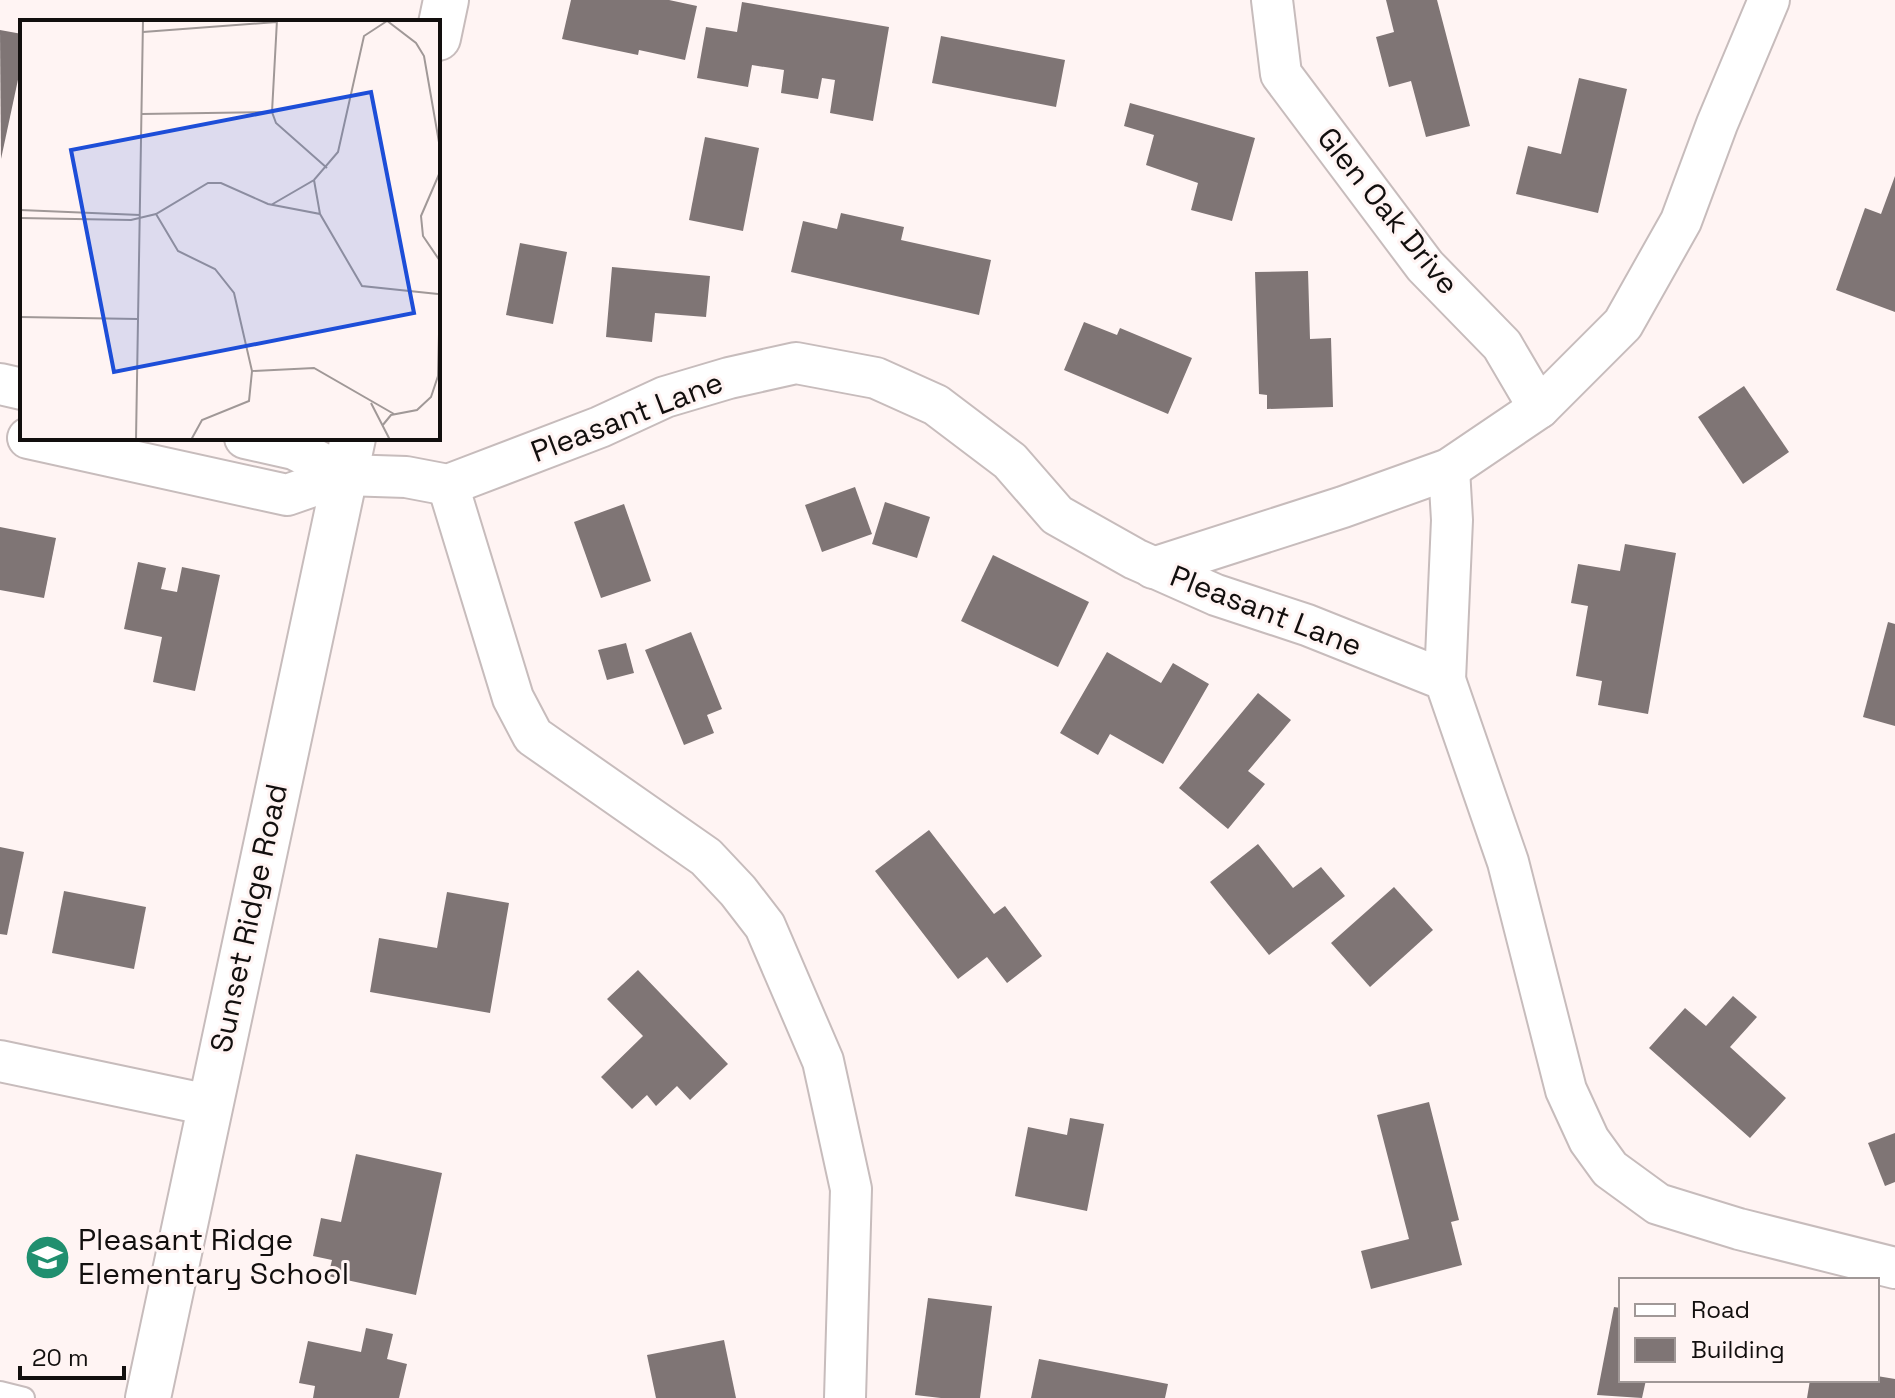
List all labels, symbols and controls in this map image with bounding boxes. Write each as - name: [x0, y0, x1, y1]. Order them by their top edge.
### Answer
- inset map: [20, 20, 440, 440]
- street label: Glen Oak Drive: [1309, 119, 1468, 302]
- street label: Pleasant Lane: [525, 362, 728, 471]
- street label: Pleasant Lane: [1165, 556, 1368, 665]
- street label: Sunset Ridge Road: [201, 780, 296, 1056]
- place label: Pleasant Ridge Elementary School: [78, 1220, 349, 1293]
- school or university icon: Pleasant Ridge Elementary School: [23, 1233, 71, 1281]
- legend: [1619, 1278, 1879, 1382]
- text: Road: [1691, 1294, 1750, 1325]
- scale bar: [20, 1330, 124, 1380]
- text: Building: [1691, 1334, 1785, 1365]
- text: 20 m: [32, 1342, 89, 1373]

